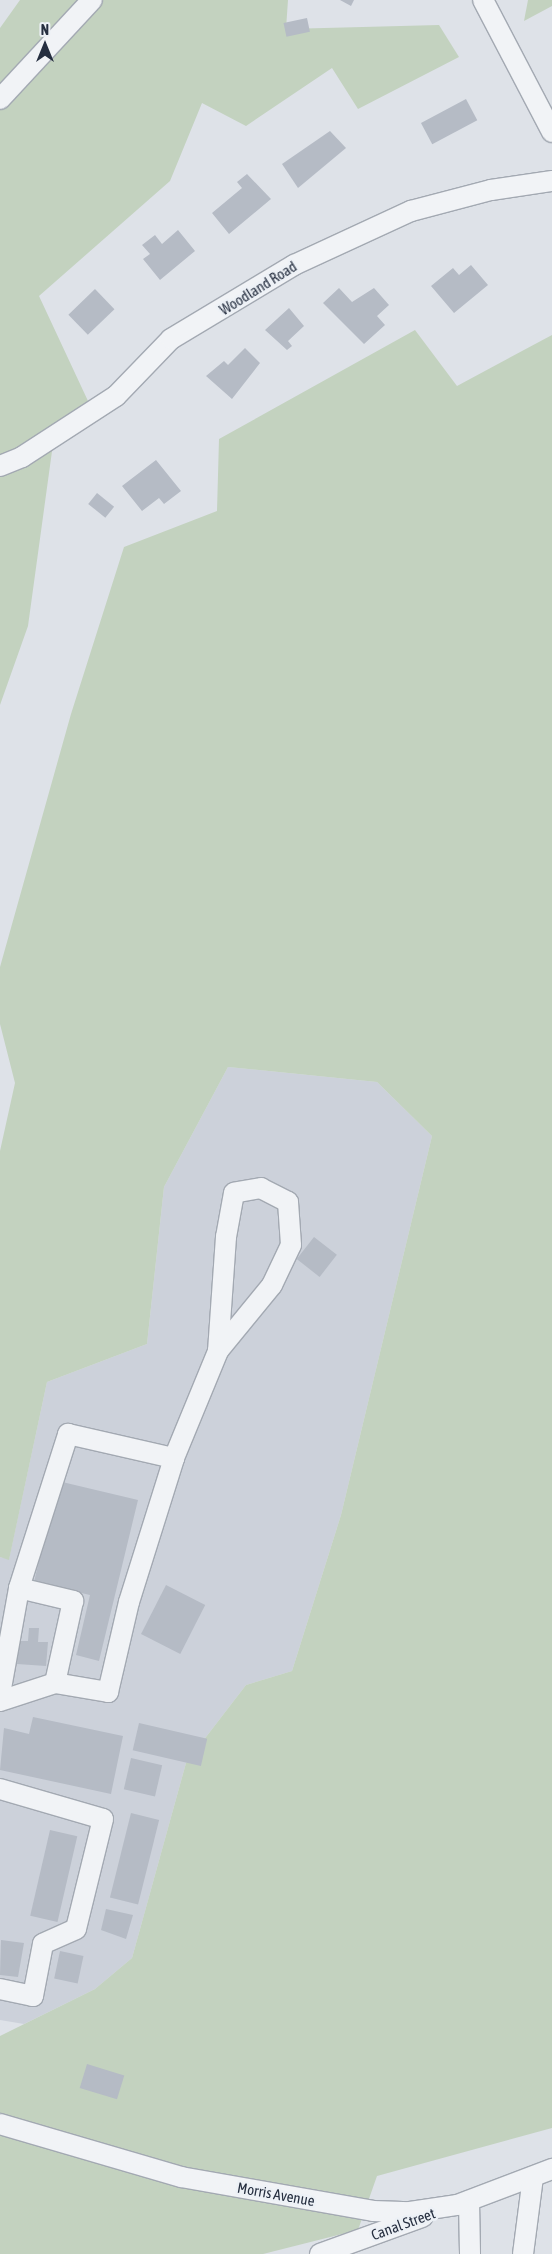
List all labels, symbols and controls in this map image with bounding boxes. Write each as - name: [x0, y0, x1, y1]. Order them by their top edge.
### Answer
- north arrow: [20, 20, 70, 70]
- text: N: [41, 22, 49, 38]
- street label: Woodland Road: [216, 257, 300, 319]
- street label: Morris Avenue: [236, 2178, 316, 2210]
- street label: Canal Street: [368, 2204, 438, 2244]

